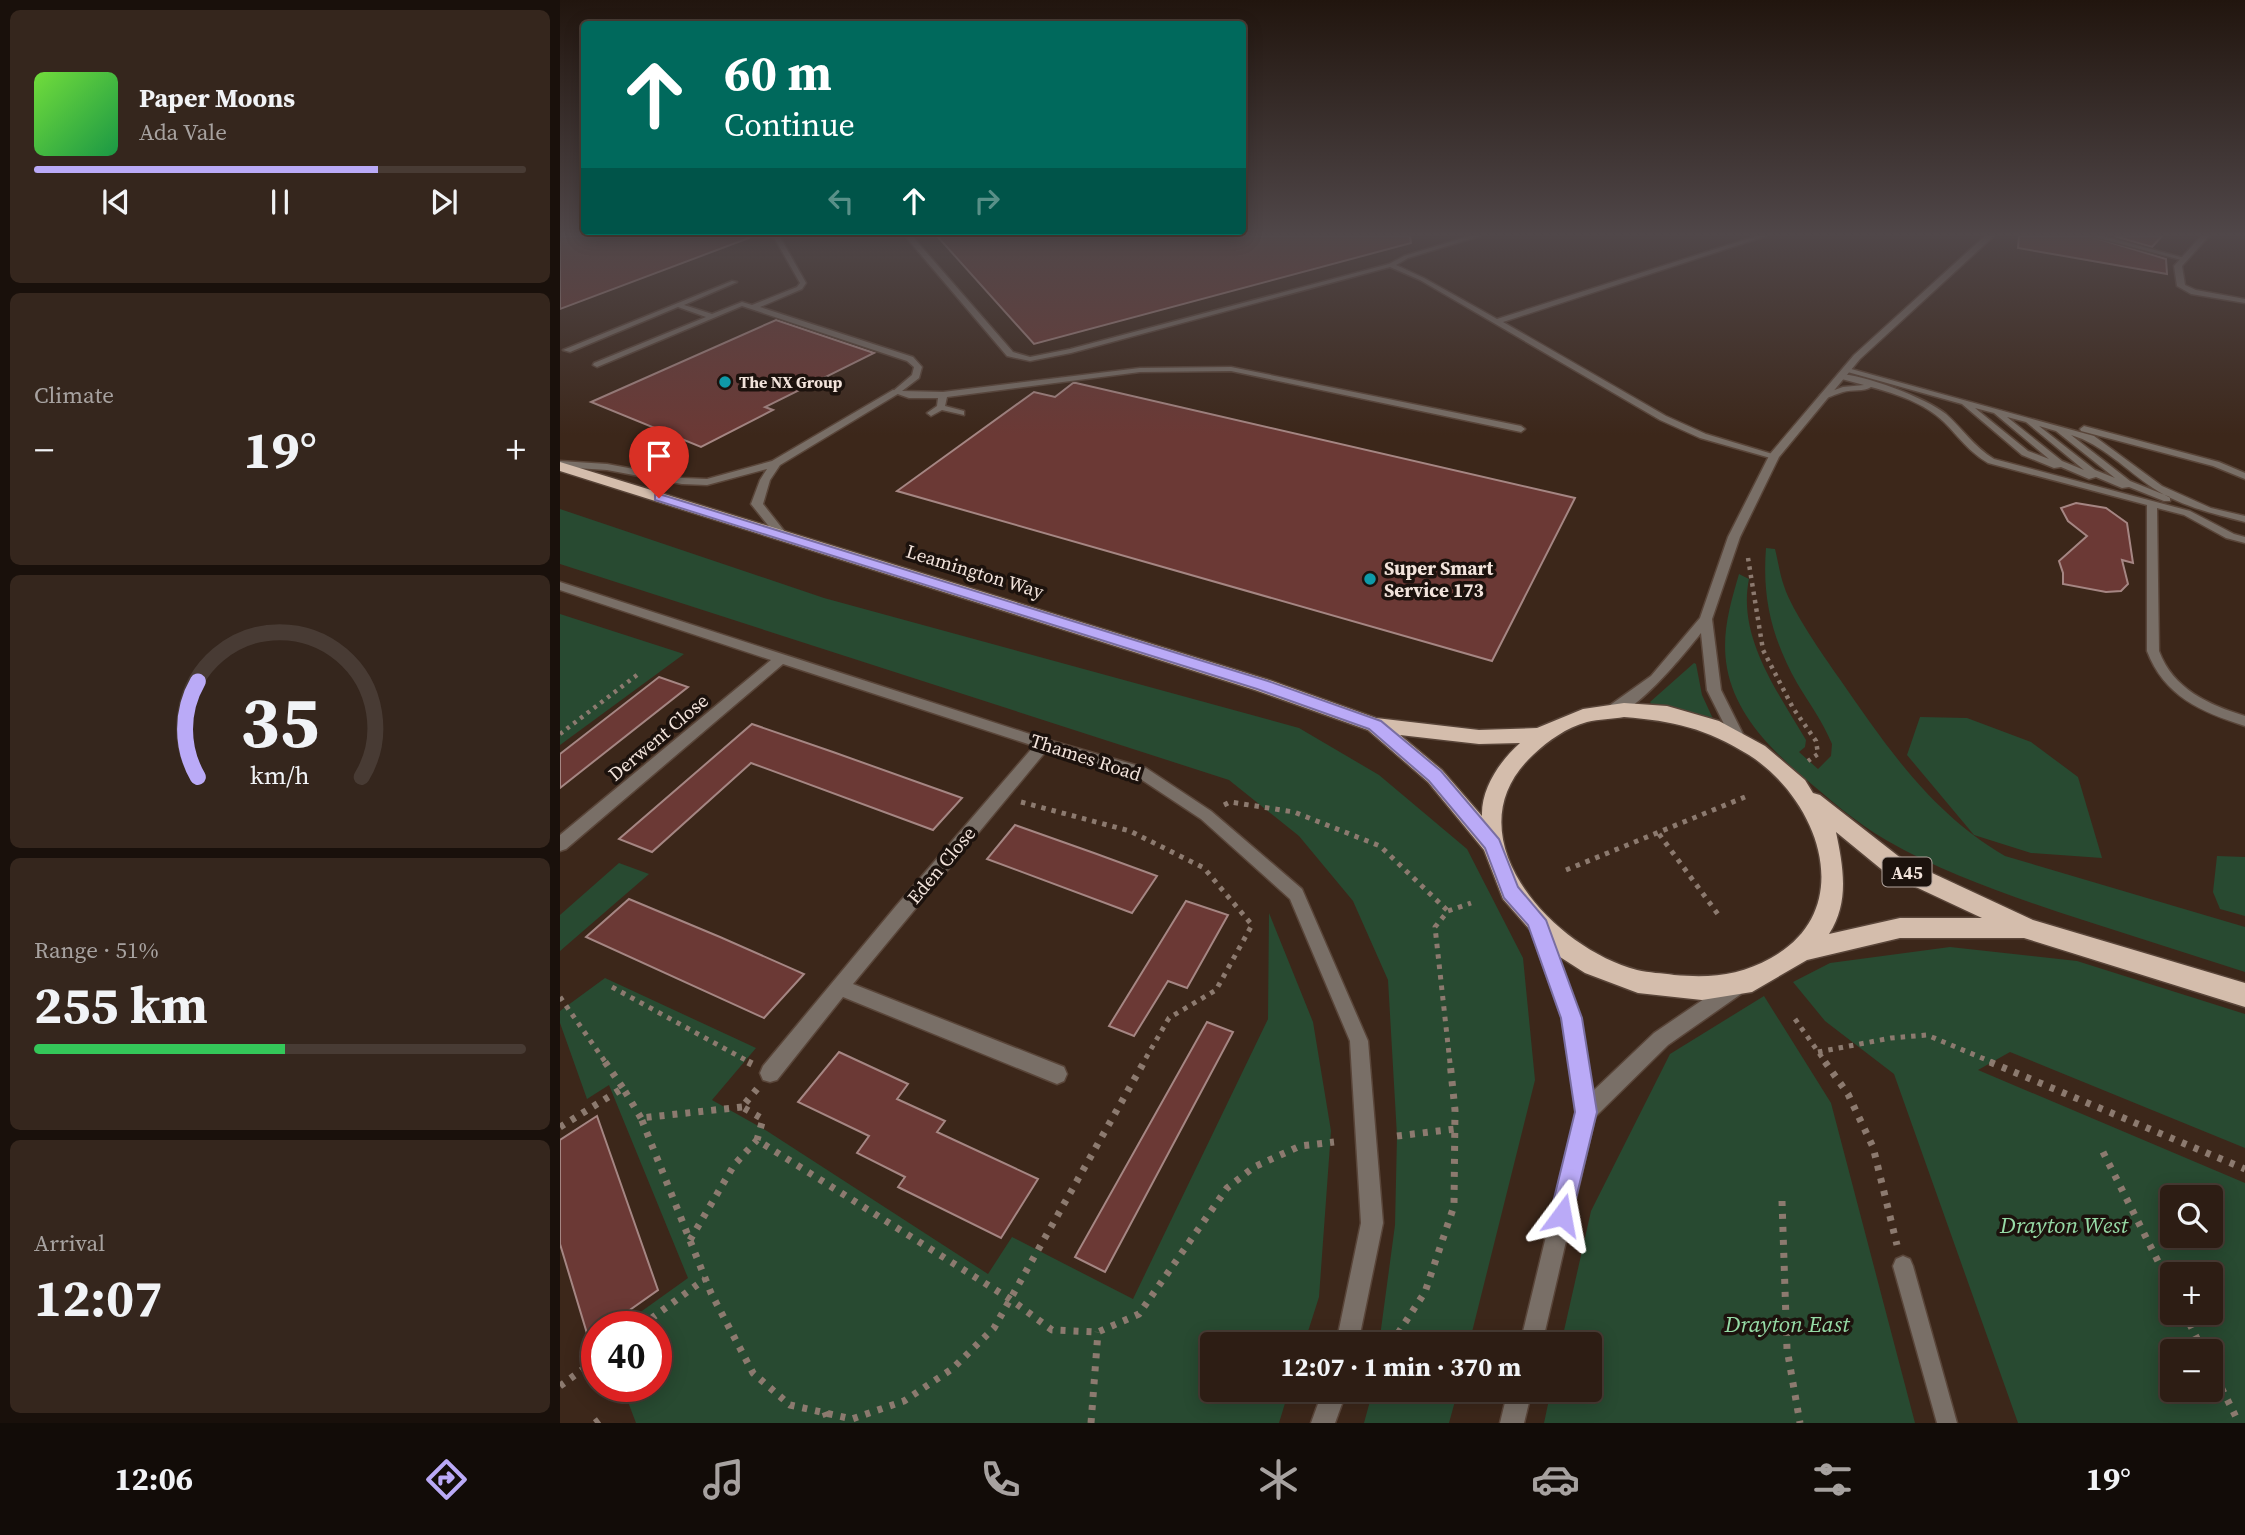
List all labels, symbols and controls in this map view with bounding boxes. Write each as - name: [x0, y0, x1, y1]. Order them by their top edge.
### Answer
- text: 60 m: [724, 39, 832, 106]
- icon: ahead: [609, 49, 700, 140]
- text: Paper Moons: [139, 80, 295, 116]
- text: Continue: [724, 103, 855, 147]
- text: Ada Vale: [139, 116, 227, 148]
- icon: left: [822, 182, 860, 220]
- icon: ahead: [895, 182, 933, 220]
- icon: right: [968, 182, 1006, 220]
- icon: previous: [97, 183, 135, 221]
- icon: pause: [261, 183, 299, 221]
- icon: next: [425, 183, 463, 221]
- place label: The NX Group: [739, 371, 843, 393]
- marker: The NX Group: [717, 374, 733, 390]
- text: Climate: [34, 379, 114, 411]
- text: 19°: [243, 414, 317, 485]
- text: −: [34, 424, 54, 476]
- text: +: [506, 424, 526, 476]
- pin: [629, 426, 689, 498]
- icon: arrive: [640, 437, 678, 475]
- street label: Leamington Way: [903, 538, 1047, 604]
- place label: Super Smart Service 173: [1384, 555, 1493, 603]
- marker: Super Smart Service 173: [1362, 571, 1378, 587]
- text: 35: [241, 673, 319, 772]
- street label: Derwent Close: [602, 687, 714, 787]
- street label: Thames Road: [1027, 727, 1145, 787]
- text: km/h: [250, 758, 310, 792]
- street label: Eden Close: [901, 821, 981, 909]
- road number: A45: [1882, 858, 1932, 886]
- text: Range · 51%: [34, 934, 159, 966]
- text: 255 km: [34, 969, 208, 1040]
- position arrow: [1525, 1178, 1599, 1252]
- map controls: [2160, 1185, 2223, 1402]
- button: search: [2160, 1185, 2223, 1248]
- park label: Drayton West: [1999, 1209, 2130, 1241]
- text: Arrival: [34, 1227, 105, 1259]
- text: 12:07: [34, 1262, 162, 1333]
- button: +: [2160, 1262, 2223, 1325]
- park label: Drayton East: [1723, 1308, 1851, 1340]
- speed limit sign: 40: [581, 1311, 672, 1402]
- button: −: [2160, 1339, 2223, 1402]
- text: 12:07 · 1 min · 370 m: [1281, 1349, 1521, 1385]
- icon: directions: [422, 1455, 471, 1504]
- icon: music: [699, 1455, 748, 1504]
- icon: phone: [976, 1455, 1025, 1504]
- icon: climate: [1254, 1455, 1303, 1504]
- icon: car: [1531, 1455, 1580, 1504]
- icon: filters: [1808, 1455, 1857, 1504]
- text: 12:06: [114, 1457, 193, 1501]
- text: 19°: [2086, 1457, 2131, 1501]

